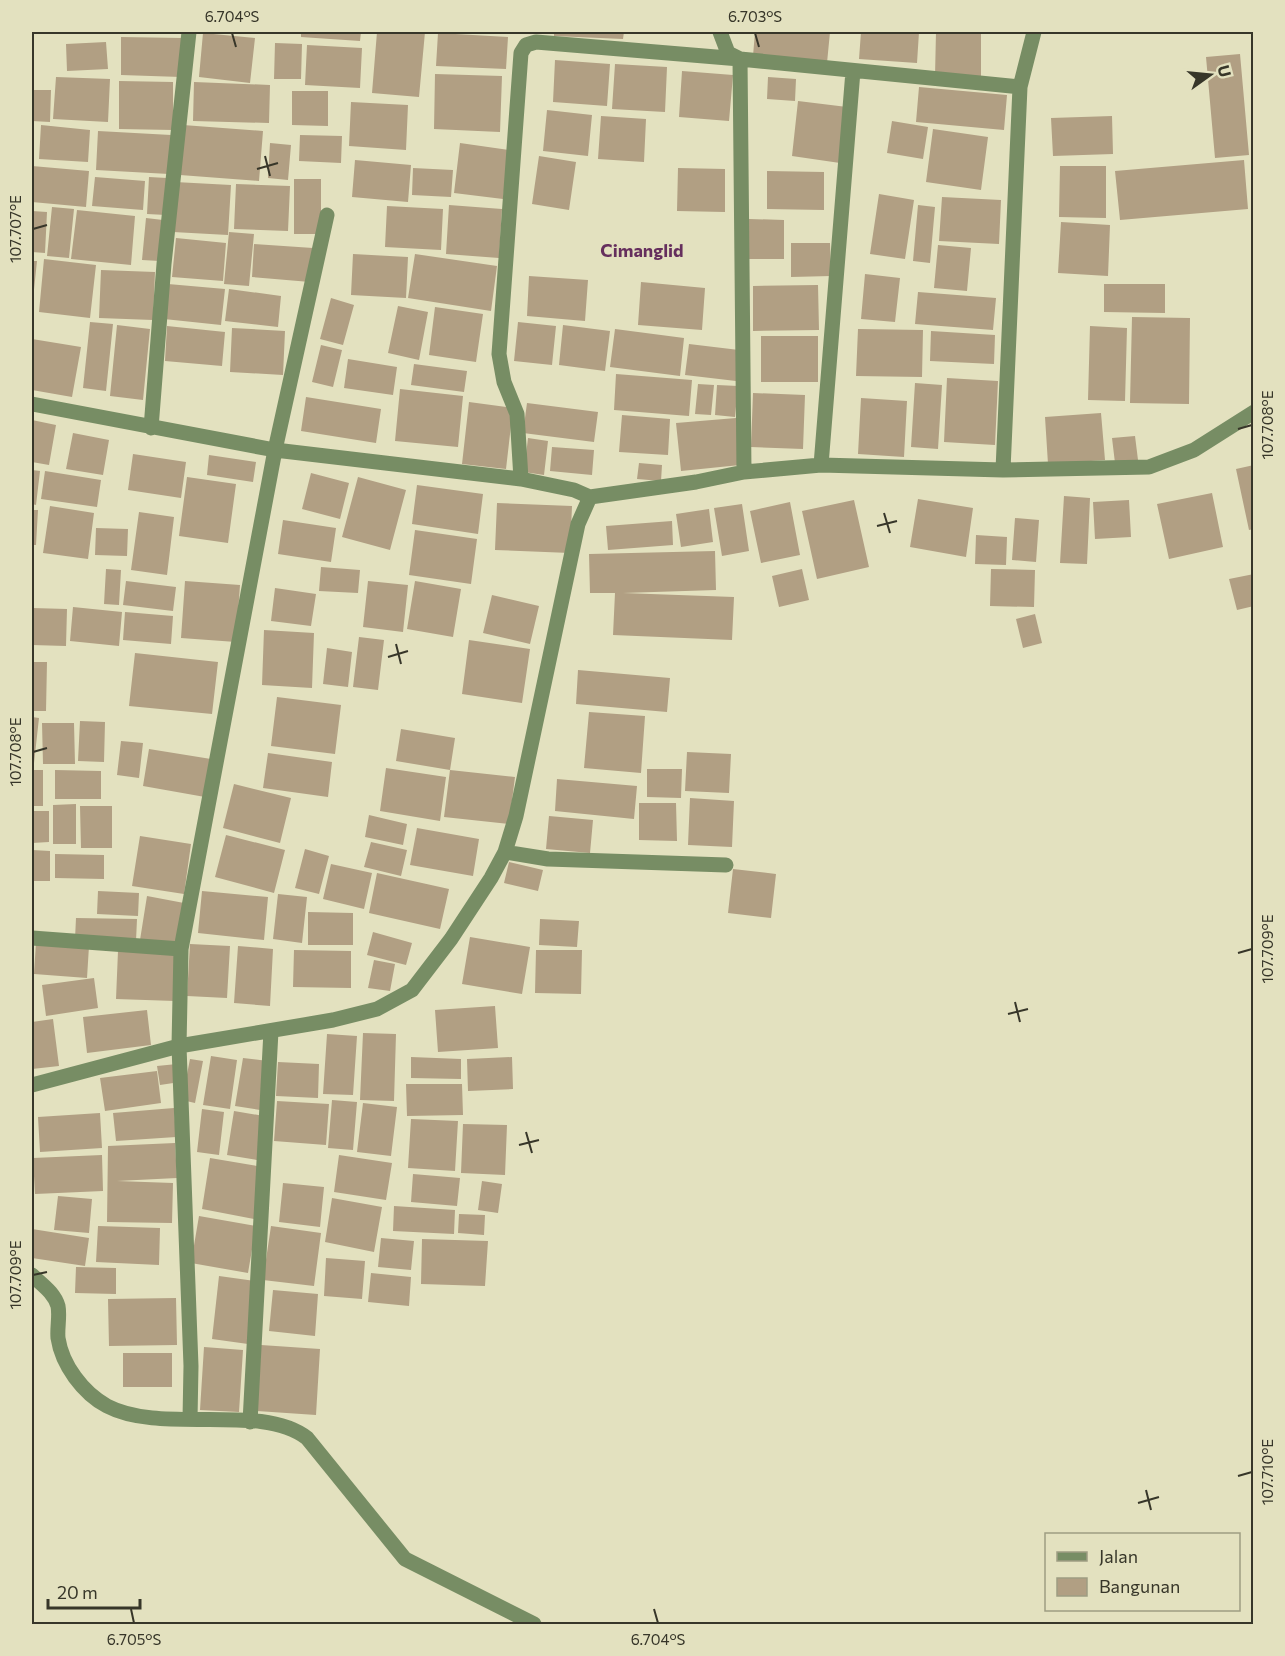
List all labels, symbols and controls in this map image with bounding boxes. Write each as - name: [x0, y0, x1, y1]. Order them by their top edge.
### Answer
- text: 6.704°S: [205, 7, 260, 25]
- text: 6.703°S: [728, 7, 782, 25]
- north arrow: [1180, 45, 1240, 105]
- text: U: [1214, 63, 1236, 79]
- text: 107.707°E: [6, 195, 24, 263]
- district label: Cimanglid: [600, 239, 684, 261]
- text: 107.708°E: [1258, 390, 1276, 460]
- text: 107.708°E: [6, 717, 24, 787]
- text: 107.709°E: [1258, 914, 1276, 984]
- text: 107.709°E: [6, 1240, 24, 1310]
- text: 107.710°E: [1258, 1439, 1276, 1505]
- legend: [1045, 1533, 1240, 1611]
- text: Jalan: [1099, 1545, 1138, 1567]
- scale bar: [48, 1572, 140, 1610]
- text: Bangunan: [1099, 1575, 1180, 1597]
- text: 20 m: [57, 1581, 98, 1603]
- text: 6.705°S: [107, 1630, 161, 1648]
- text: 6.704°S: [631, 1630, 686, 1648]

